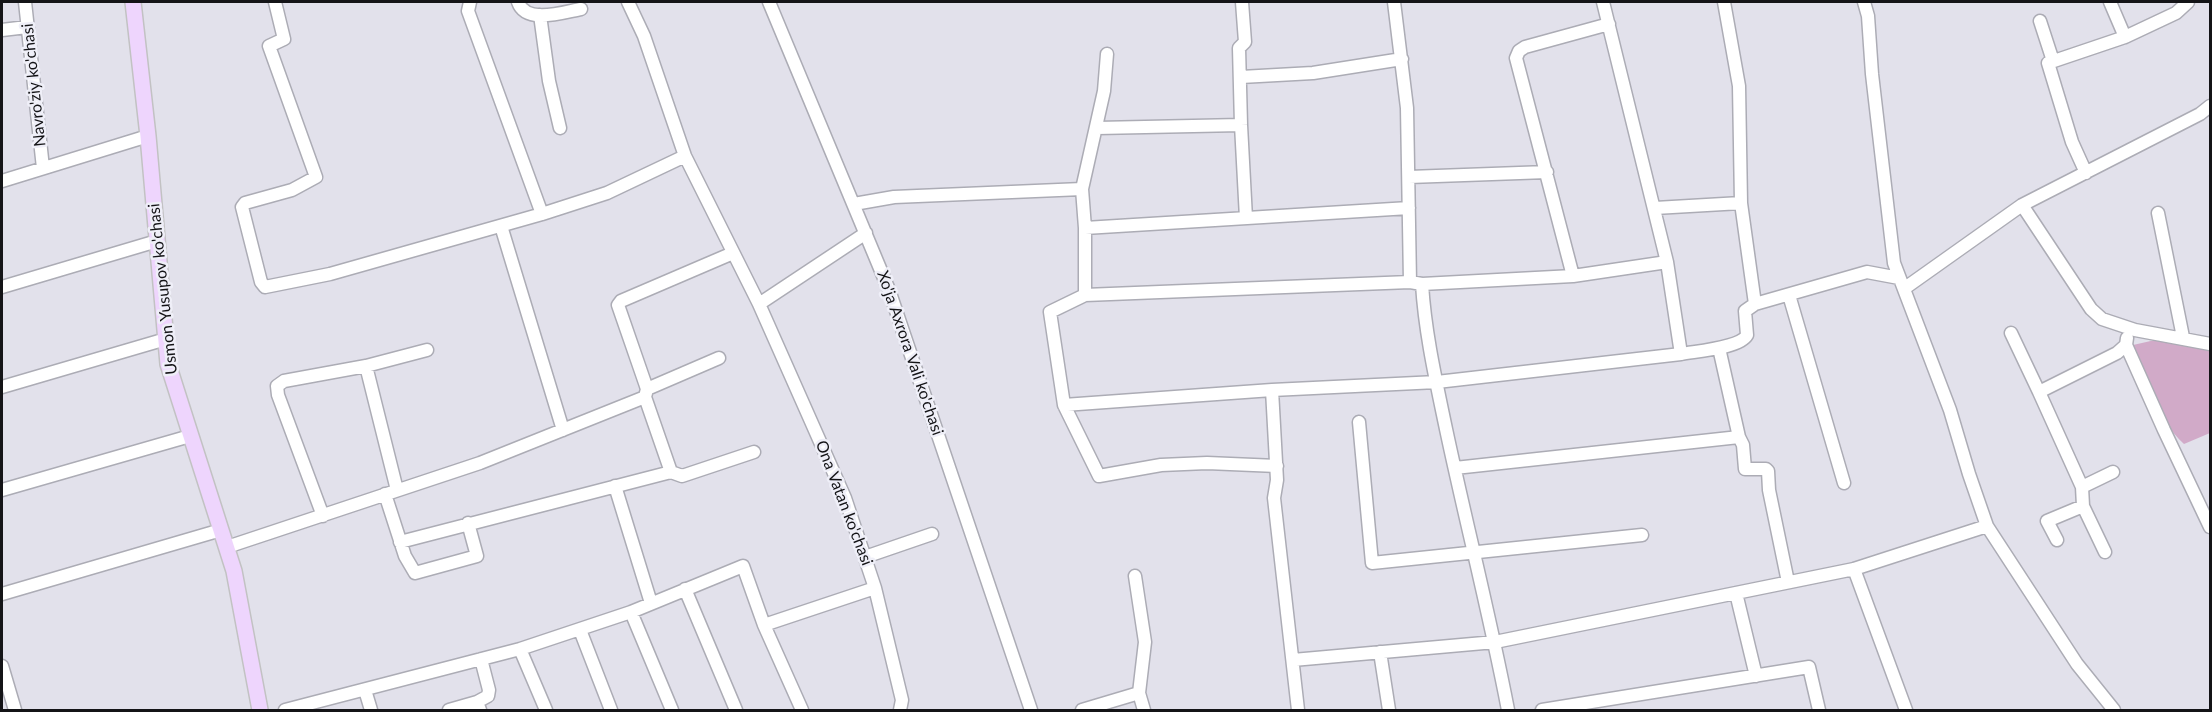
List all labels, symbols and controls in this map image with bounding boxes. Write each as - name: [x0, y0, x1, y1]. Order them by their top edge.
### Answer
- street label: Navro'ziy ko'chasi: [18, 23, 50, 147]
- street label: Usmon Yusupov ko'chasi: [144, 203, 182, 375]
- street label: Xo'ja Axrora Vali ko'chasi: [873, 268, 947, 438]
- street label: Ona Vatan ko'chasi: [811, 438, 877, 568]

